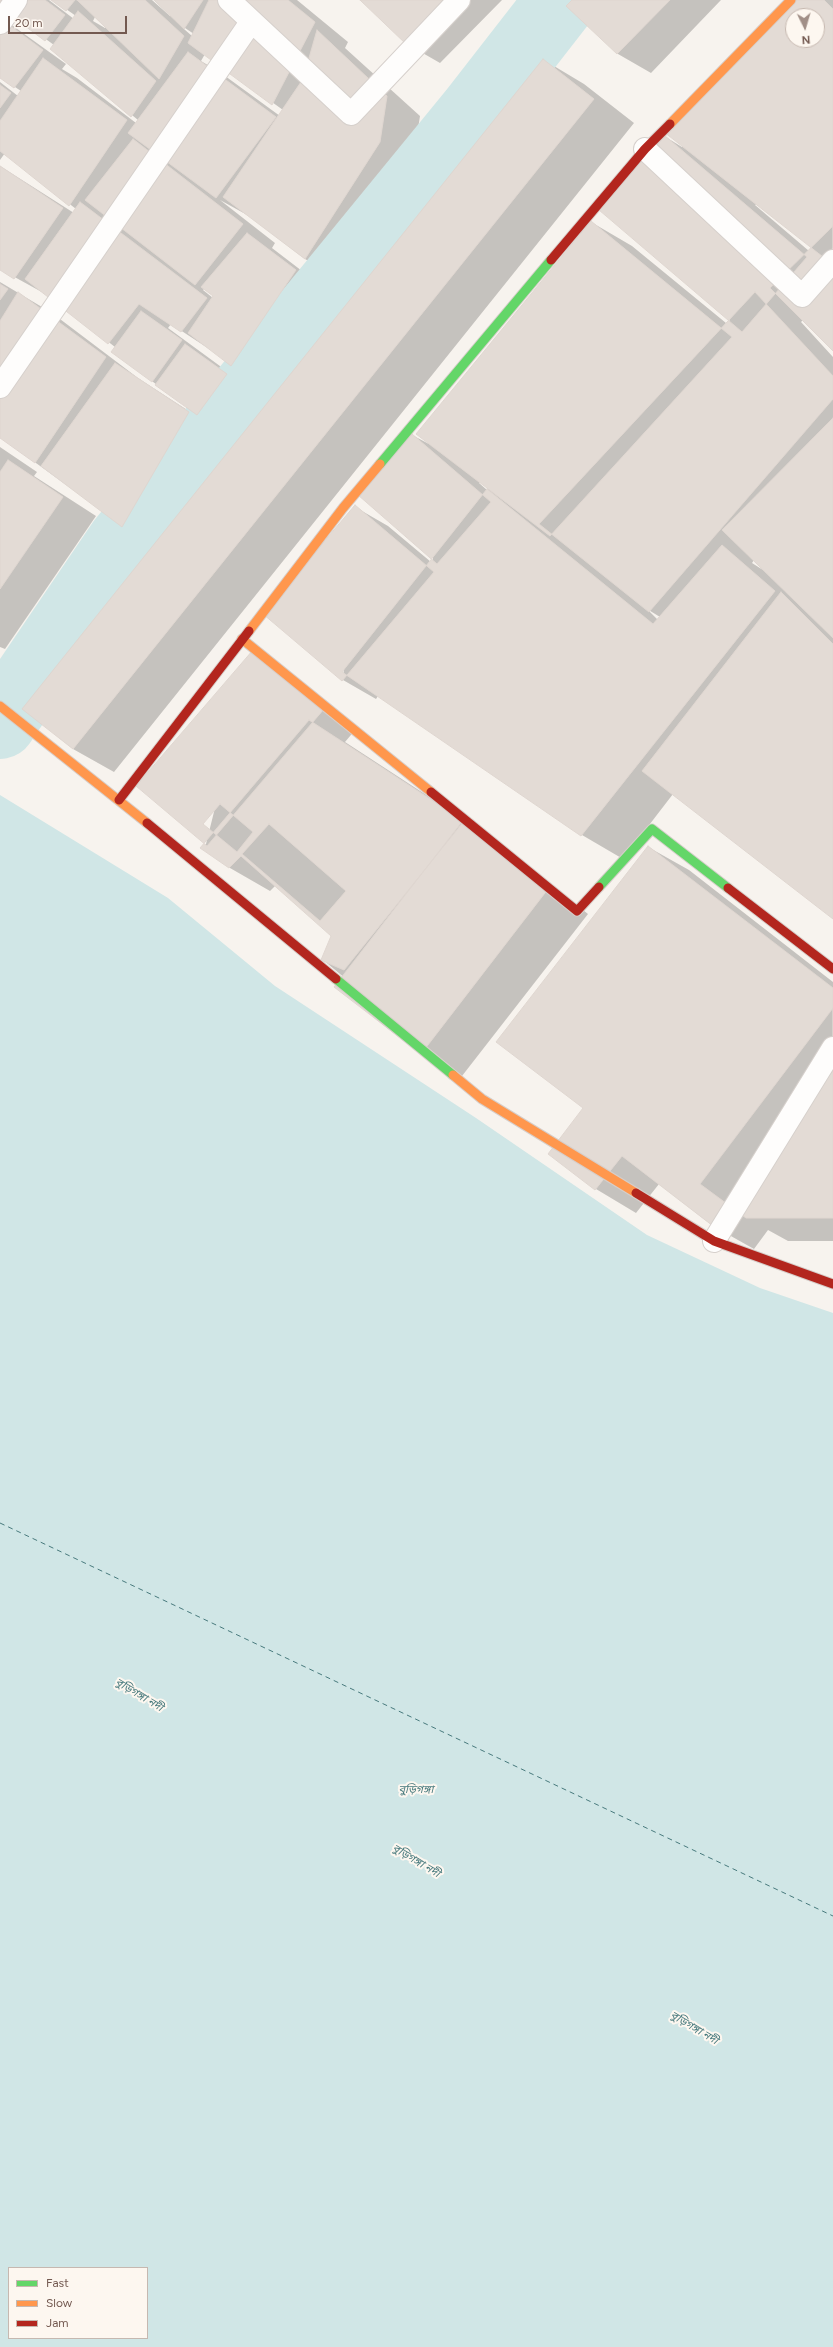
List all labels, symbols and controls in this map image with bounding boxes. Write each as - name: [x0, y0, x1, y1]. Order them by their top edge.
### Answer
- scale bar: [10, 8, 129, 34]
- north arrow: [785, 8, 825, 48]
- text: 20 m: [15, 16, 43, 30]
- text: N: [801, 33, 811, 46]
- water label: বুড়িগঙ্গা নদী: [113, 1676, 165, 1714]
- water label: বুড়িগঙ্গা: [399, 1783, 433, 1797]
- water label: বুড়িগঙ্গা নদী: [390, 1842, 442, 1880]
- water label: বুড়িগঙ্গা নদী: [668, 2009, 720, 2047]
- legend: [8, 2267, 148, 2339]
- text: Fast: [46, 2276, 69, 2290]
- text: Slow: [46, 2296, 72, 2310]
- text: Jam: [46, 2316, 69, 2330]

